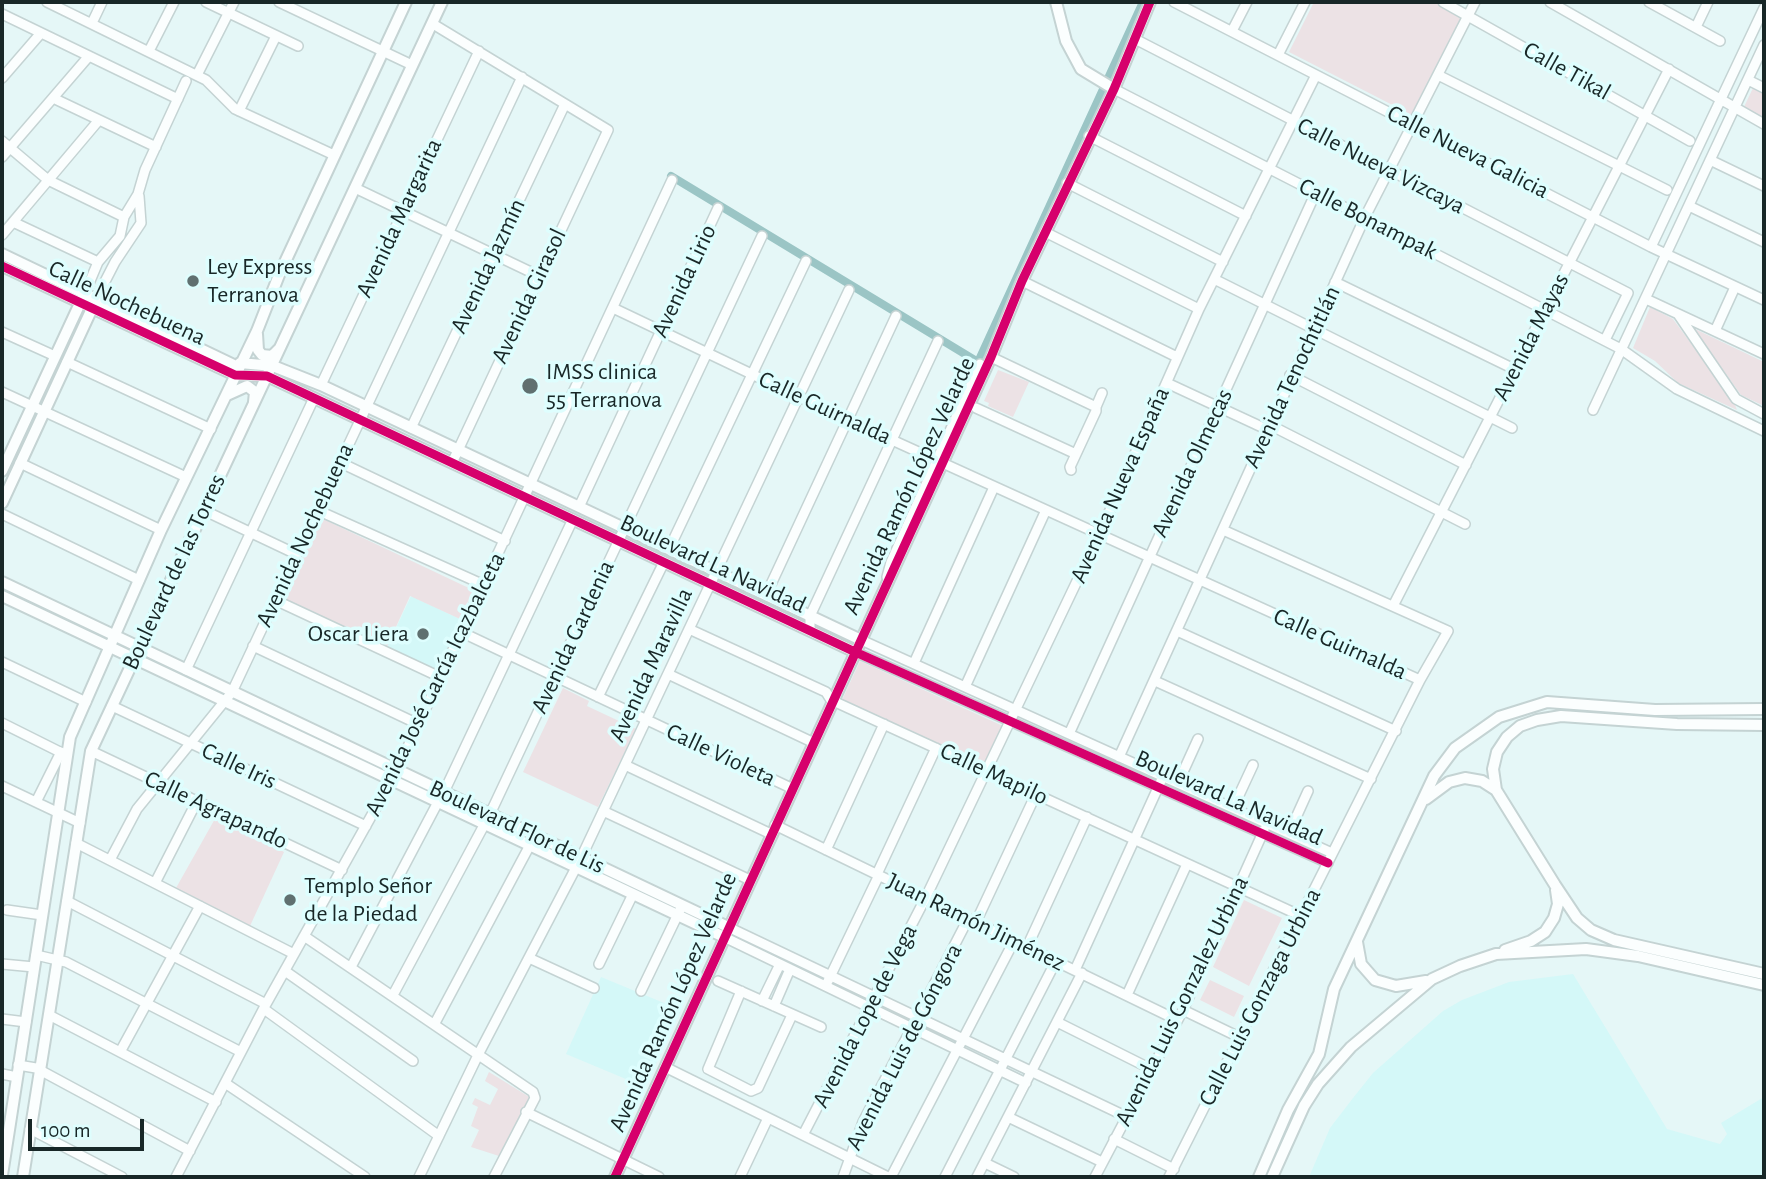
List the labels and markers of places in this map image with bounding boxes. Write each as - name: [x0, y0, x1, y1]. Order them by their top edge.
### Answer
- place label: Ley Express Terranova: [207, 253, 312, 309]
- marker: Ley Express Terranova: [185, 273, 201, 289]
- place label: IMSS clinica 55 Terranova: [546, 358, 662, 414]
- marker: IMSS clinica 55 Terranova: [520, 376, 540, 396]
- place label: Oscar Liera: [308, 620, 409, 648]
- marker: Oscar Liera: [415, 626, 431, 642]
- place label: Templo Señor de la Piedad: [304, 872, 432, 928]
- marker: Templo Señor de la Piedad: [282, 892, 298, 908]

